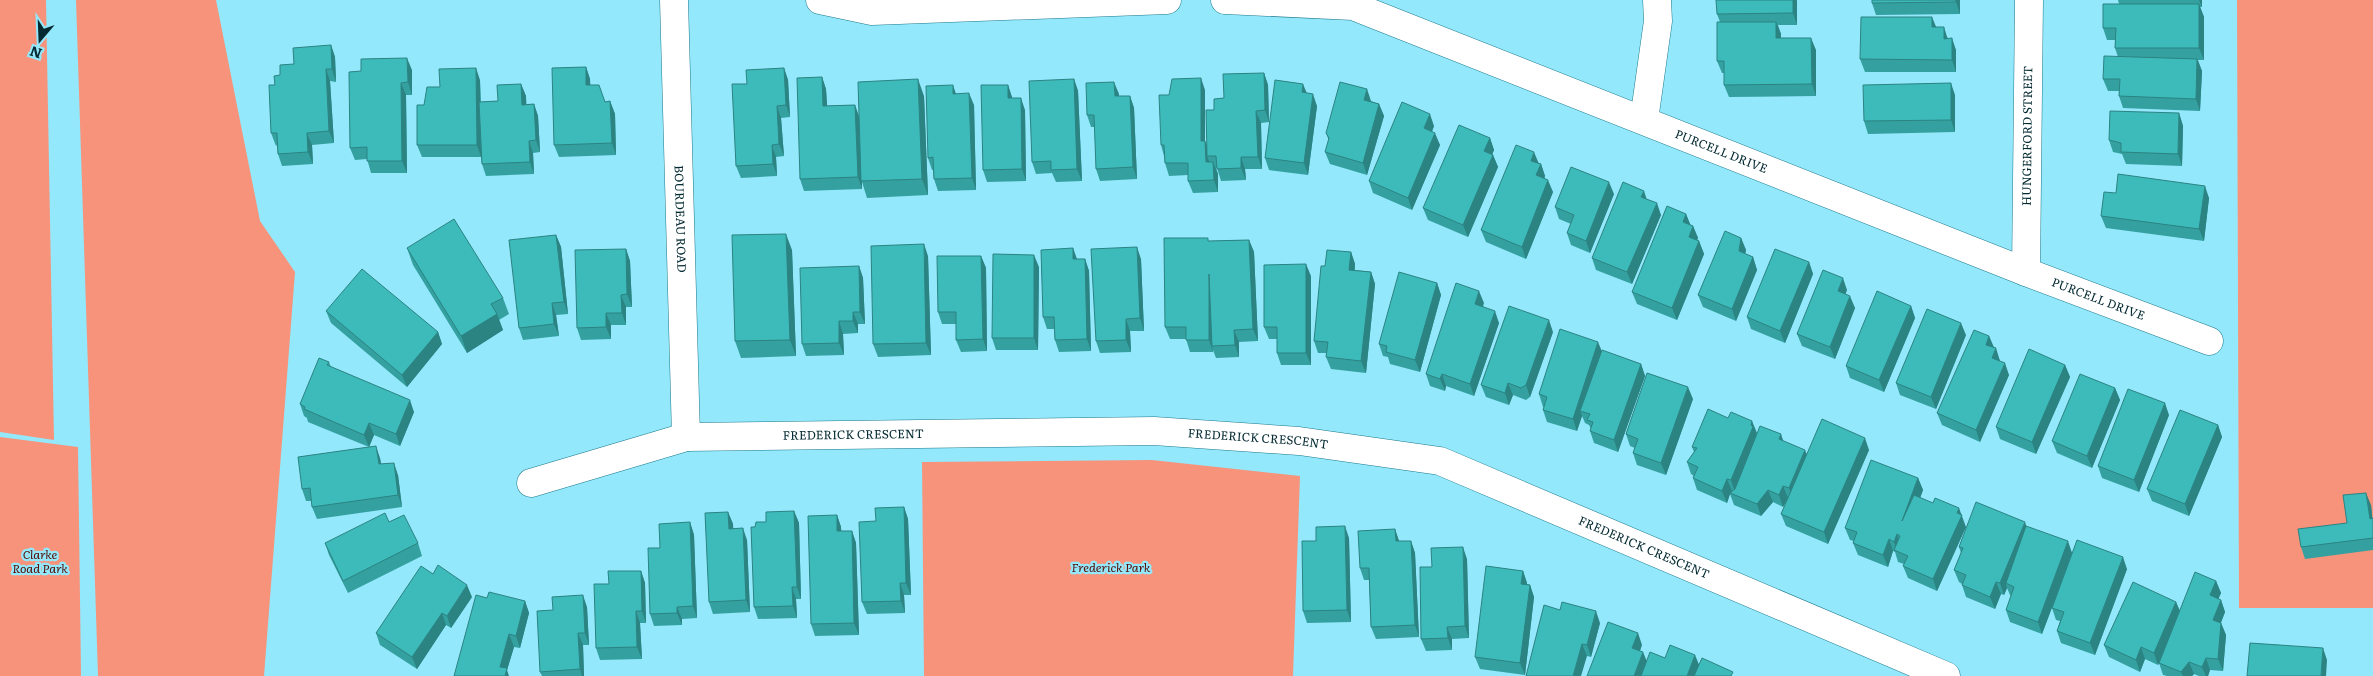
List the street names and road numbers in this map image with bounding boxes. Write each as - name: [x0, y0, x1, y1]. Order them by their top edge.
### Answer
- street label: HUNGERFORD STREET: [2017, 66, 2036, 206]
- street label: PURCELL DRIVE: [1672, 124, 1771, 177]
- street label: BOURDEAU ROAD: [671, 165, 691, 273]
- street label: PURCELL DRIVE: [2049, 273, 2148, 324]
- street label: FREDERICK CRESCENT: [1187, 423, 1330, 453]
- street label: FREDERICK CRESCENT: [783, 424, 924, 444]
- street label: FREDERICK CRESCENT: [1576, 511, 1713, 583]

